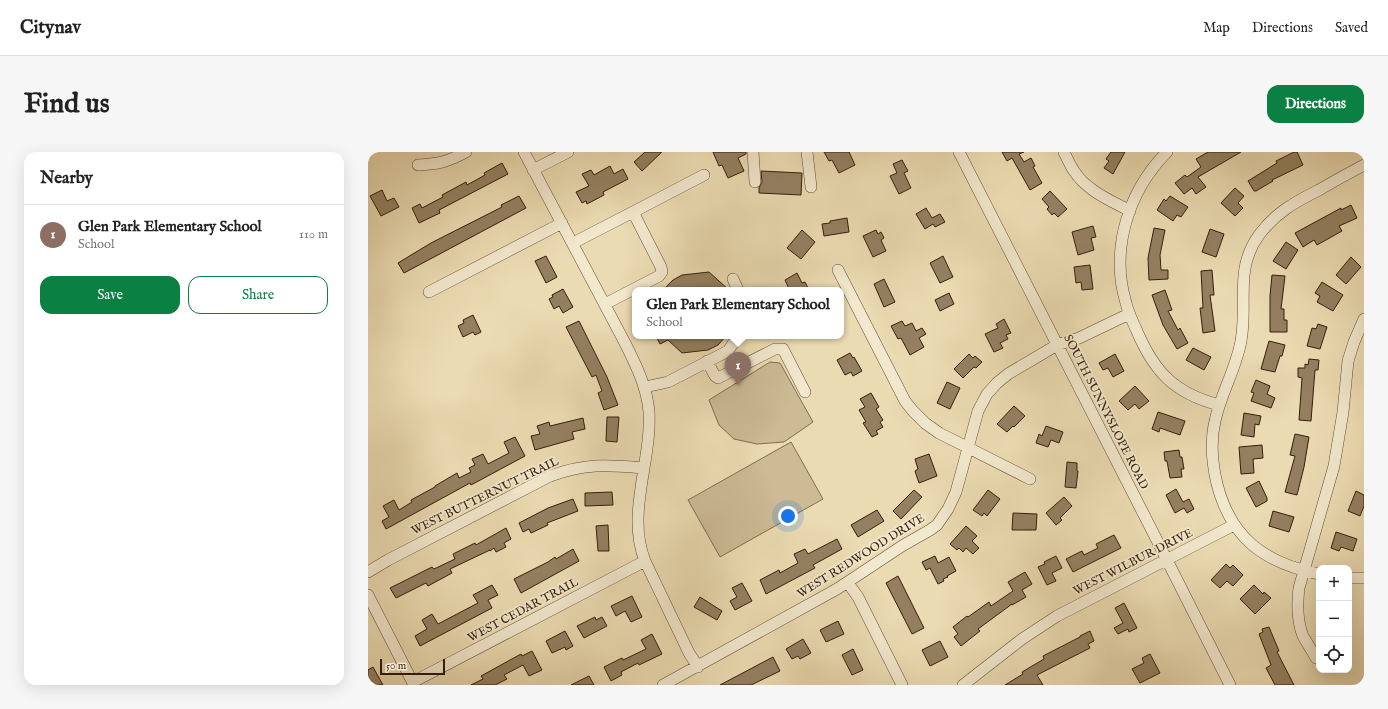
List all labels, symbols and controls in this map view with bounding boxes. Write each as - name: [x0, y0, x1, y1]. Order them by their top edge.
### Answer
- text: Citynav: [20, 16, 81, 40]
- text: Map: [1203, 19, 1230, 37]
- text: Directions: [1252, 19, 1313, 37]
- text: Saved: [1335, 19, 1368, 37]
- button: Directions: [1267, 85, 1364, 123]
- text: Find us: [24, 87, 110, 122]
- text: Nearby: [40, 168, 93, 189]
- text: Glen Park Elementary School: [78, 217, 262, 236]
- text: 1: [51, 226, 55, 243]
- text: 110 m: [299, 226, 328, 243]
- text: School: [78, 236, 115, 253]
- button: Save: [40, 276, 180, 314]
- button: Share: [188, 276, 328, 314]
- popup: [632, 287, 844, 339]
- text: Glen Park Elementary School: [646, 295, 830, 314]
- text: School: [646, 314, 683, 331]
- street label: SOUTH SUNNYSLOPE ROAD: [1060, 332, 1152, 492]
- pin: 1: [725, 352, 751, 385]
- street label: WEST BUTTERNUT TRAIL: [409, 454, 562, 538]
- your location: [778, 506, 798, 526]
- street label: WEST REDWOOD DRIVE: [795, 511, 927, 601]
- street label: WEST WILBUR DRIVE: [1071, 525, 1195, 599]
- map controls: [1316, 565, 1352, 673]
- button: +: [1316, 565, 1352, 601]
- street label: WEST CEDAR TRAIL: [465, 574, 581, 645]
- button: −: [1316, 601, 1352, 637]
- button: locate: [1316, 637, 1352, 673]
- scale bar: [380, 657, 445, 676]
- text: 50 m: [386, 659, 406, 673]

